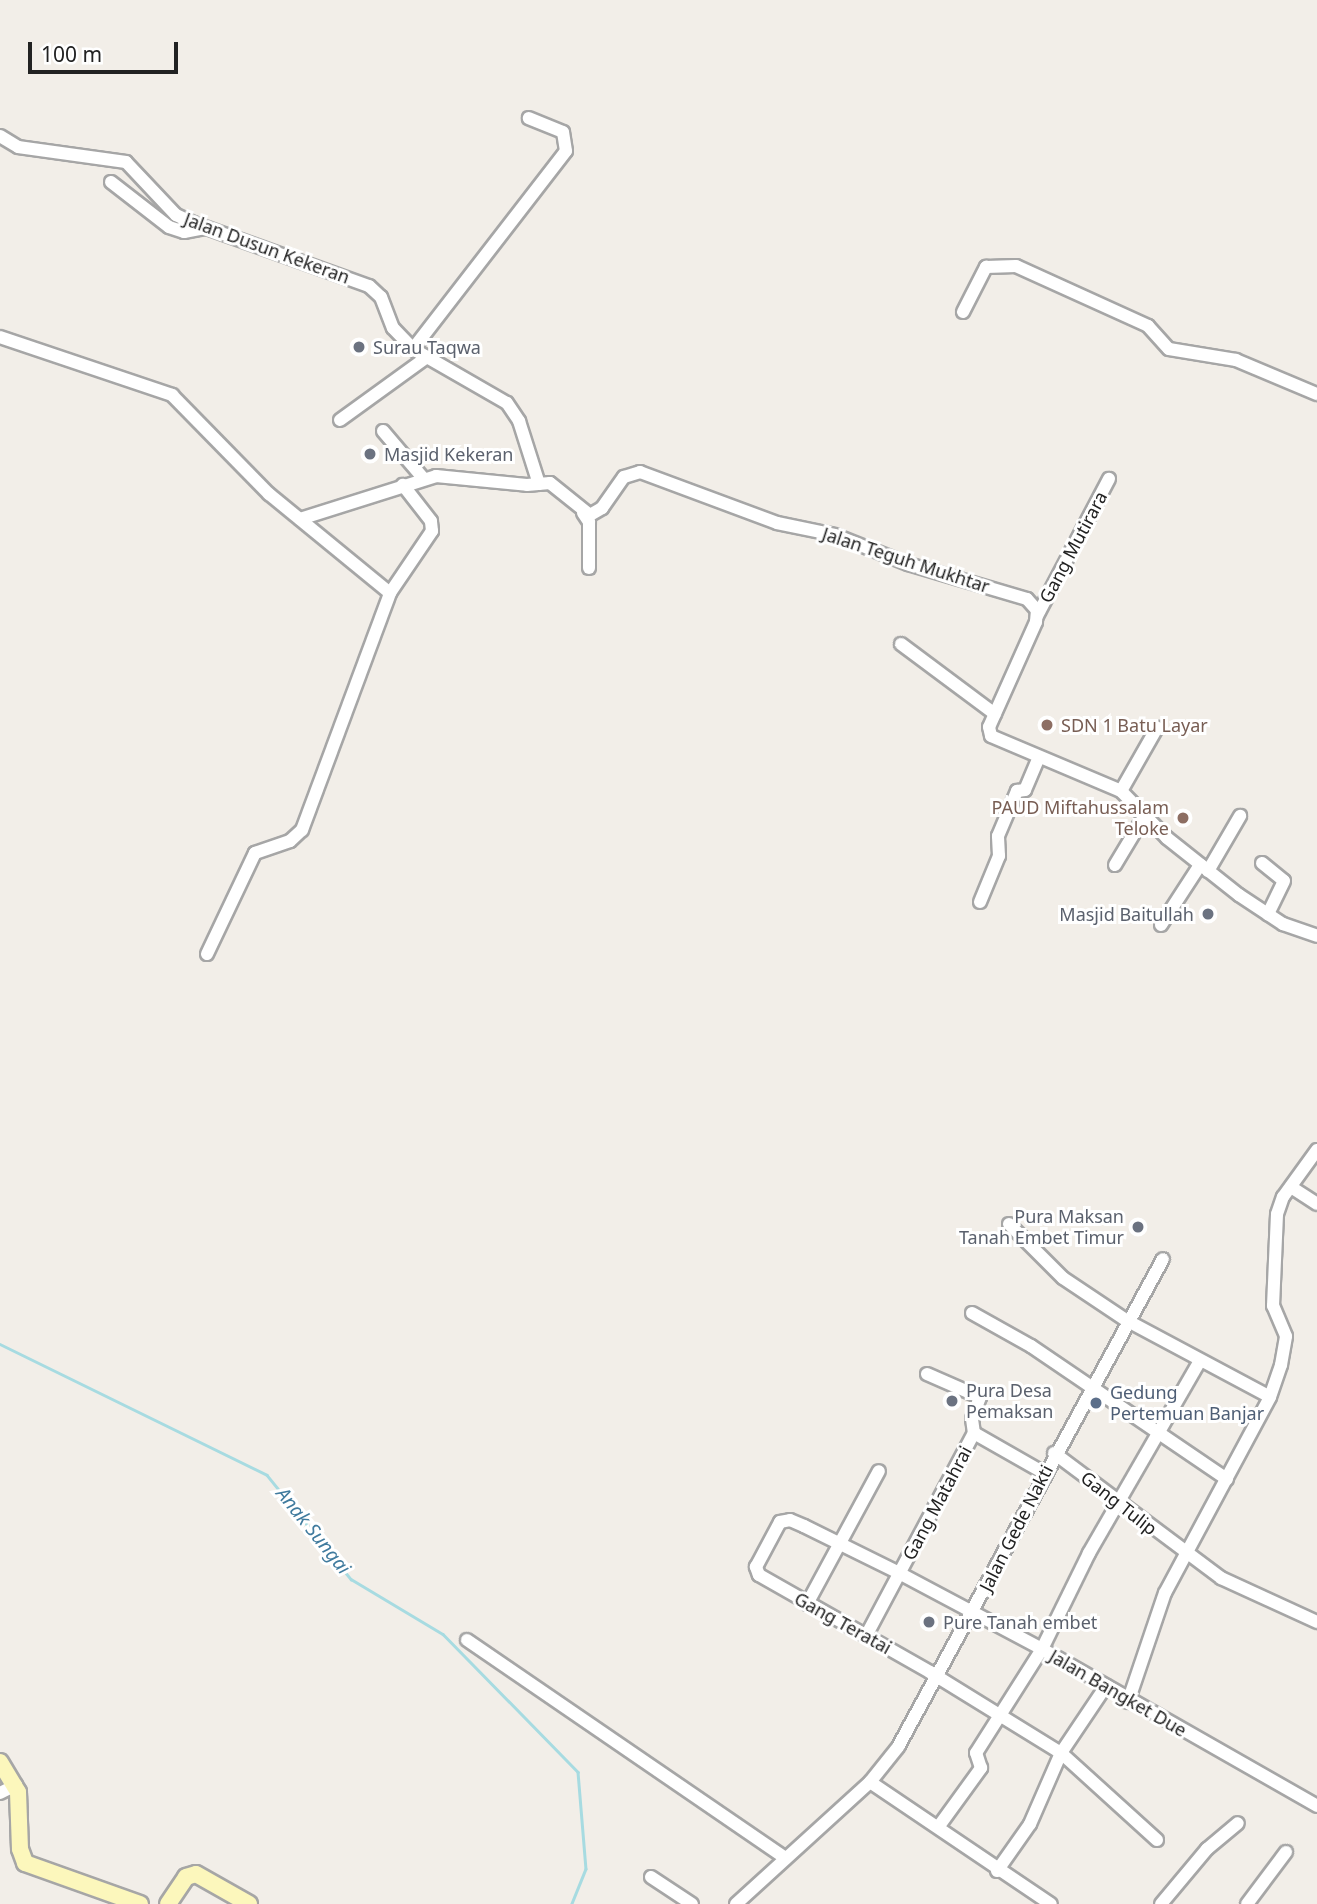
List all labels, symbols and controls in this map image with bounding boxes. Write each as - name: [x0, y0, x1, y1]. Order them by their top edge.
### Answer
- scale bar: [32, 28, 182, 72]
- text: 100 m: [41, 40, 102, 68]
- street label: Jalan Dusun Kekeran: [181, 208, 353, 288]
- place label: Surau Taqwa: [373, 336, 481, 358]
- marker: Surau Taqwa: [351, 339, 367, 355]
- place label: Masjid Kekeran: [384, 443, 513, 465]
- marker: Masjid Kekeran: [362, 446, 378, 462]
- street label: Gang Mutirara: [1035, 488, 1111, 606]
- street label: Jalan Teguh Mukhtar: [820, 523, 992, 597]
- place label: SDN 1 Batu Layar: [1061, 714, 1208, 736]
- marker: SDN 1 Batu Layar: [1039, 717, 1055, 733]
- place label: PAUD Miftahussalam Teloke: [992, 797, 1169, 840]
- marker: PAUD Miftahussalam Teloke: [1175, 810, 1191, 826]
- place label: Masjid Baitullah: [1059, 903, 1194, 925]
- marker: Masjid Baitullah: [1200, 906, 1216, 922]
- place label: Pura Maksan Tanah Embet Timur: [959, 1206, 1124, 1248]
- marker: Pura Maksan Tanah Embet Timur: [1130, 1219, 1146, 1235]
- place label: Pura Desa Pemaksan: [966, 1380, 1053, 1422]
- place label: Gedung Pertemuan Banjar: [1110, 1382, 1264, 1424]
- marker: Pura Desa Pemaksan: [944, 1393, 960, 1409]
- marker: Gedung Pertemuan Banjar: [1088, 1395, 1104, 1411]
- street label: Gang Matahrai: [898, 1442, 976, 1564]
- street label: Jalan Gede Nakti: [975, 1461, 1057, 1595]
- street label: Gang Tulip: [1077, 1467, 1161, 1539]
- water label: Anak Sungai: [271, 1483, 355, 1579]
- street label: Gang Teratai: [791, 1588, 895, 1658]
- place label: Pure Tanah embet: [943, 1611, 1097, 1633]
- marker: Pure Tanah embet: [921, 1614, 937, 1630]
- street label: Jalan Bangket Due: [1046, 1645, 1190, 1741]

